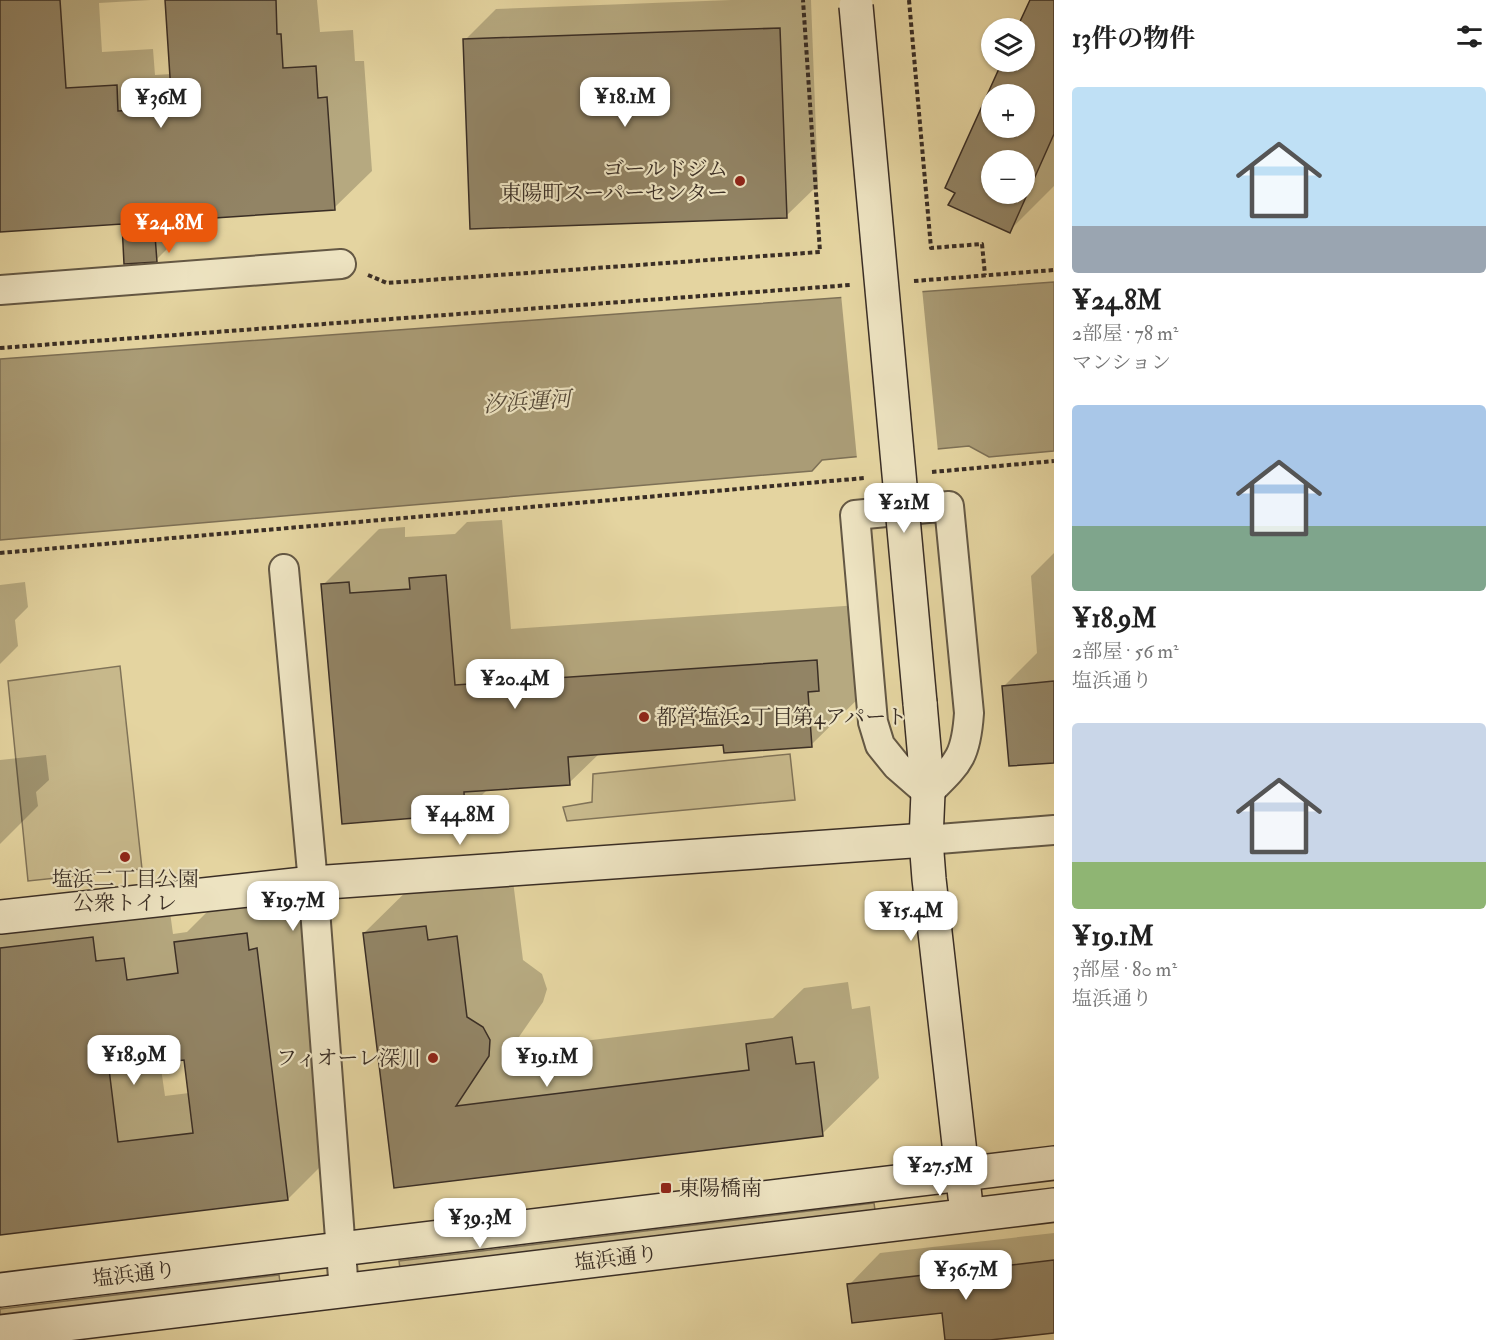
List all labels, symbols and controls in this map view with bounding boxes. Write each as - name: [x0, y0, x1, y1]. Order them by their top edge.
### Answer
- map controls: [981, 18, 1035, 204]
- button: layers: [981, 18, 1035, 72]
- icon: filters: [1453, 20, 1486, 53]
- text: 13件の物件: [1072, 23, 1195, 55]
- pin: ¥18.1M: [576, 77, 674, 128]
- pin: ¥36M: [125, 78, 197, 129]
- text: ¥18.1M: [594, 84, 656, 109]
- button: +: [981, 84, 1035, 138]
- text: ¥36M: [135, 85, 187, 110]
- icon: home: [1225, 126, 1333, 234]
- button: −: [981, 150, 1035, 204]
- place label: ゴールドジム 東陽町スーパーセンター: [500, 156, 728, 207]
- marker: ゴールドジム 東陽町スーパーセンター: [733, 174, 747, 188]
- pin: ¥24.8M: [120, 203, 218, 254]
- text: ¥24.8M: [135, 210, 204, 235]
- text: ¥24.8M: [1072, 285, 1162, 317]
- text: 2部屋 · 78 m²: [1072, 321, 1178, 346]
- text: マンション: [1072, 350, 1171, 375]
- water label: 汐浜運河: [482, 385, 576, 419]
- icon: home: [1225, 444, 1333, 552]
- pin: ¥21M: [868, 483, 940, 534]
- text: ¥21M: [878, 490, 930, 515]
- text: ¥18.9M: [1072, 603, 1157, 635]
- text: 2部屋 · 56 m²: [1072, 639, 1179, 664]
- pin: ¥20.4M: [466, 659, 564, 710]
- text: ¥20.4M: [480, 666, 550, 691]
- text: 塩浜通り: [1072, 668, 1152, 693]
- place label: 都営塩浜2丁目第4アパート: [656, 704, 907, 731]
- marker: 都営塩浜2丁目第4アパート: [637, 710, 651, 724]
- icon: home: [1225, 762, 1333, 870]
- pin: ¥44.8M: [411, 795, 509, 846]
- text: ¥44.8M: [425, 802, 495, 827]
- marker: 塩浜二丁目公園 公衆トイレ: [118, 850, 132, 864]
- place label: 塩浜二丁目公園 公衆トイレ: [52, 866, 199, 917]
- pin: ¥19.7M: [244, 881, 342, 932]
- text: ¥19.7M: [261, 888, 325, 913]
- pin: ¥15.4M: [862, 891, 960, 942]
- text: ¥15.4M: [879, 898, 943, 923]
- text: ¥19.1M: [1072, 921, 1154, 953]
- text: 3部屋 · 80 m²: [1072, 957, 1177, 982]
- text: 塩浜通り: [1072, 986, 1152, 1011]
- pin: ¥18.9M: [85, 1035, 183, 1086]
- pin: ¥19.1M: [498, 1037, 596, 1088]
- text: ¥18.9M: [101, 1042, 167, 1067]
- text: ¥19.1M: [516, 1044, 578, 1069]
- place label: フィオーレ深川: [276, 1045, 421, 1072]
- marker: フィオーレ深川: [426, 1051, 440, 1065]
- pin: ¥27.5M: [891, 1146, 989, 1197]
- text: ¥27.5M: [907, 1153, 973, 1178]
- place label: 東陽橋南: [678, 1175, 762, 1202]
- marker: 東陽橋南: [659, 1181, 673, 1195]
- pin: ¥39.3M: [431, 1198, 529, 1249]
- text: ¥39.3M: [448, 1205, 512, 1230]
- street label: 塩浜通り: [573, 1240, 659, 1277]
- pin: ¥36.7M: [917, 1250, 1015, 1301]
- street label: 塩浜通り: [91, 1256, 177, 1293]
- text: ¥36.7M: [934, 1257, 998, 1282]

